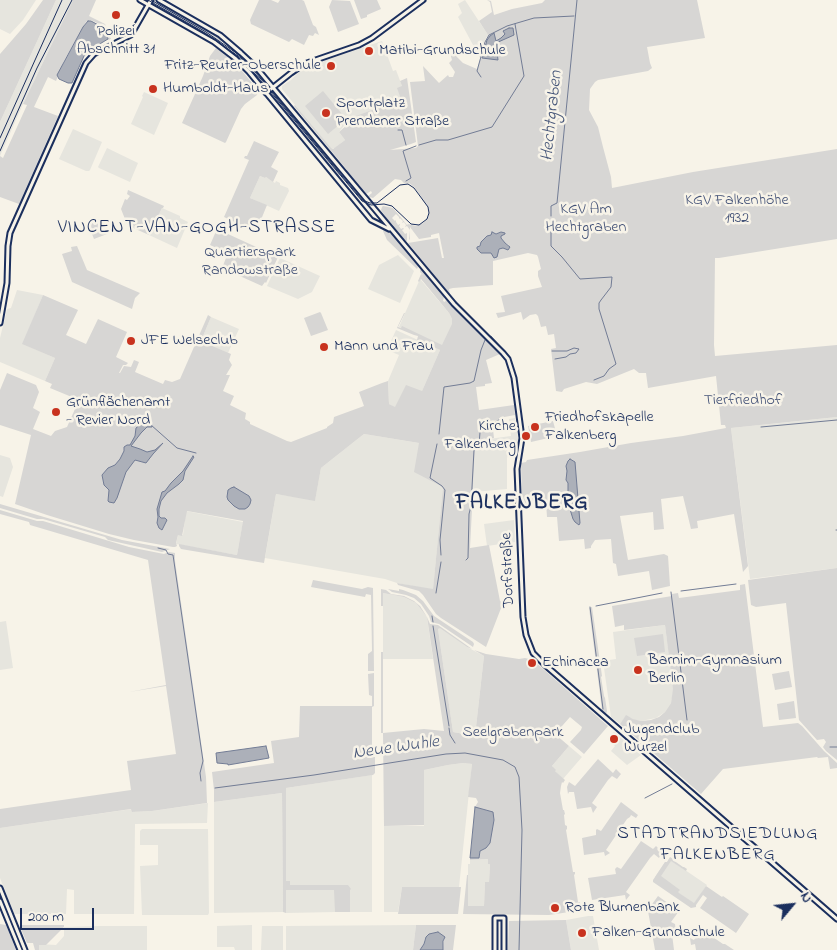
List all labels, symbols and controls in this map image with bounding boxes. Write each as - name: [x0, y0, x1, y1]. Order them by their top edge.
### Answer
- marker: Polizei Abschnitt 31: [110, 9, 122, 21]
- place label: Polizei Abschnitt 31: [77, 22, 155, 60]
- place label: Matibi-Grundschule: [379, 41, 506, 61]
- marker: Matibi-Grundschule: [363, 45, 375, 57]
- place label: Fritz-Reuter-Oberschule: [164, 56, 321, 76]
- marker: Fritz-Reuter-Oberschule: [325, 60, 337, 72]
- water label: Hechtgraben: [538, 70, 568, 162]
- place label: Humboldt-Haus: [163, 79, 268, 99]
- marker: Humboldt-Haus: [147, 83, 159, 95]
- place label: Sportplatz Prendener Straße: [336, 94, 449, 132]
- marker: Sportplatz Prendener Straße: [320, 107, 332, 119]
- park label: KGV Falkenhöhe 1932: [685, 191, 789, 229]
- park label: KGV Am Hechtgraben: [546, 200, 626, 238]
- district label: VINCENT-VAN-GOGH-STRASSE: [55, 218, 339, 240]
- park label: Quartierspark Randowstraße: [202, 243, 298, 281]
- place label: JFE Welseclub: [141, 331, 238, 351]
- marker: JFE Welseclub: [125, 335, 137, 347]
- place label: Mann und Frau: [334, 337, 434, 357]
- marker: Mann und Frau: [318, 341, 330, 353]
- park label: Tierfriedhof: [704, 391, 782, 411]
- place label: Grünflächenamt - Revier Nord: [66, 393, 170, 431]
- marker: Grünflächenamt - Revier Nord: [50, 406, 62, 418]
- place label: Friedhofskapelle Falkenberg: [545, 408, 654, 446]
- place label: Kirche Falkenberg: [444, 417, 516, 455]
- marker: Friedhofskapelle Falkenberg: [529, 421, 541, 433]
- marker: Kirche Falkenberg: [520, 430, 532, 442]
- district label: FALKENBERG: [454, 492, 590, 518]
- street label: Dorfstraße: [498, 532, 520, 608]
- place label: Barnim-Gymnasium Berlin: [648, 651, 782, 689]
- place label: Echinacea: [542, 653, 609, 673]
- marker: Echinacea: [526, 657, 538, 669]
- marker: Barnim-Gymnasium Berlin: [632, 664, 644, 676]
- place label: Jugendclub Wurzel: [624, 720, 700, 758]
- park label: Seelgrabenpark: [463, 723, 563, 743]
- water label: Neue Wuhle: [351, 732, 441, 766]
- marker: Jugendclub Wurzel: [608, 733, 620, 745]
- district label: STADTRANDSIEDLUNG FALKENBERG: [615, 824, 821, 866]
- north arrow: [767, 880, 817, 930]
- text: N: [794, 889, 817, 907]
- scale bar: [22, 898, 96, 930]
- place label: Rote Blumenbank: [565, 898, 680, 918]
- marker: Rote Blumenbank: [549, 902, 561, 914]
- text: 200 m: [28, 906, 64, 928]
- place label: Falken-Grundschule: [592, 923, 725, 943]
- marker: Falken-Grundschule: [576, 927, 588, 939]

